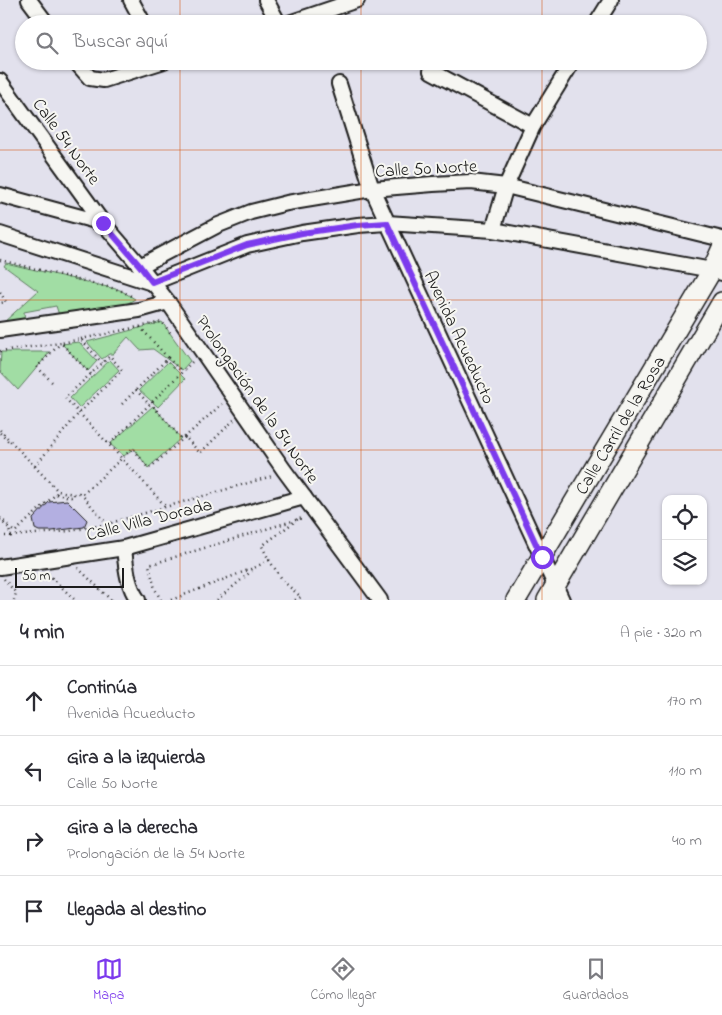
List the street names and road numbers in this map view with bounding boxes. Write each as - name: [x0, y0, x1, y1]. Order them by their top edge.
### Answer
- street label: Calle 54 Norte: [25, 93, 106, 192]
- street label: Calle 50 Norte: [374, 154, 479, 186]
- street label: Avenida Acueducto: [416, 267, 500, 409]
- street label: Prolongación de la 54 Norte: [188, 311, 325, 491]
- street label: Calle Carril de la Rosa: [570, 352, 674, 500]
- street label: Calle Villa Dorada: [84, 493, 215, 549]

